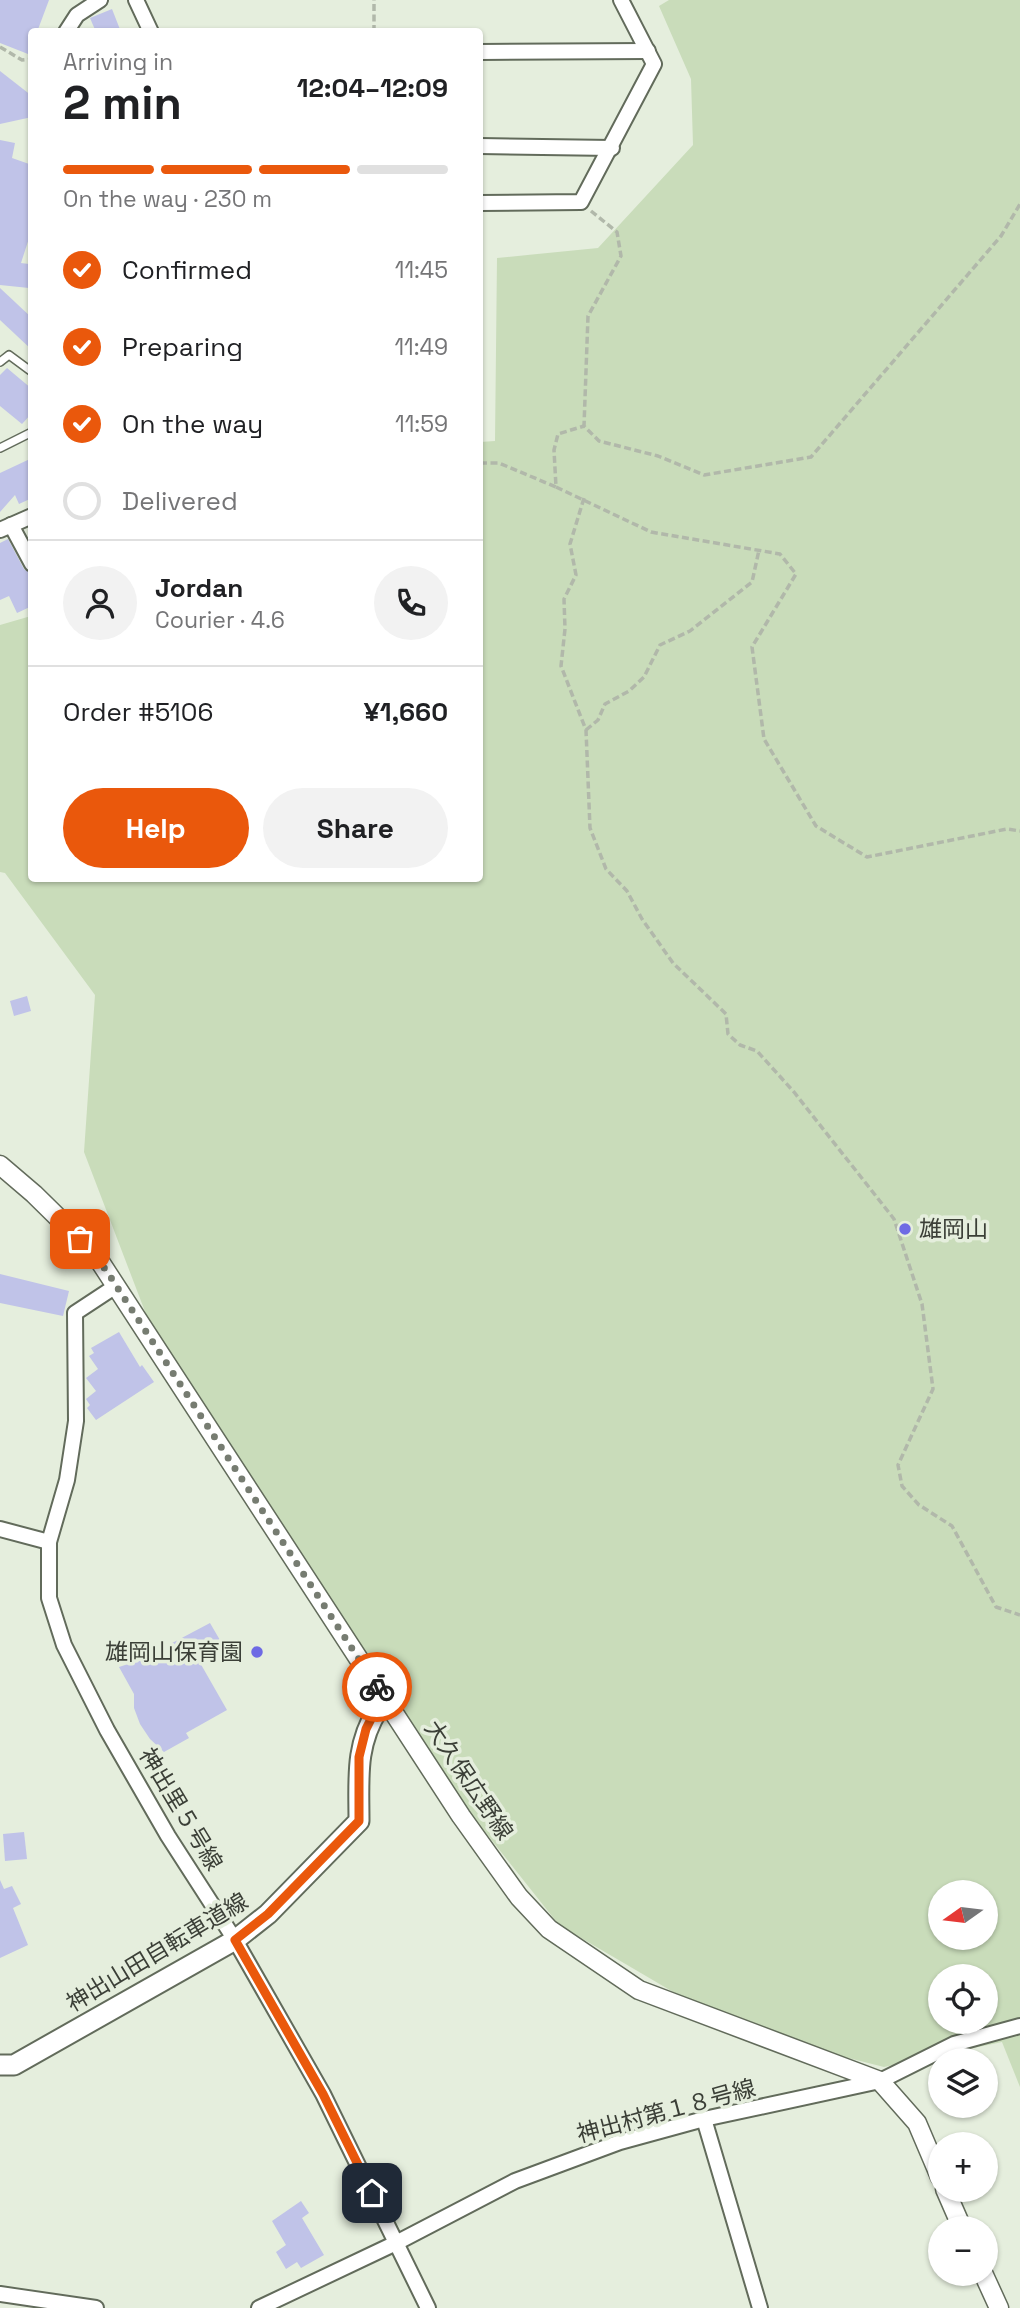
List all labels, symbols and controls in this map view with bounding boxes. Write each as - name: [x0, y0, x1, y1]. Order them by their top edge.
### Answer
- text: Arriving in: [63, 47, 173, 77]
- text: 12:04–12:09: [297, 71, 448, 105]
- text: 2 min: [63, 74, 182, 132]
- text: On the way · 230 m: [63, 184, 272, 214]
- icon: check: [63, 251, 101, 289]
- text: Confirmed: [122, 253, 252, 287]
- text: 11:45: [395, 255, 448, 285]
- icon: check: [63, 328, 101, 366]
- text: Preparing: [122, 330, 243, 364]
- text: 11:49: [395, 332, 448, 362]
- icon: check: [63, 405, 101, 443]
- text: On the way: [122, 407, 263, 441]
- text: 11:59: [395, 409, 448, 439]
- text: Delivered: [122, 484, 238, 518]
- button: person: [63, 566, 137, 640]
- button: phone: [374, 566, 448, 640]
- text: Jordan: [155, 571, 243, 605]
- text: Courier · 4.6: [155, 605, 285, 635]
- text: Order #5106: [63, 695, 213, 729]
- text: ¥1,660: [364, 695, 448, 729]
- button: Help: [63, 788, 249, 868]
- button: Share: [263, 788, 448, 868]
- pin: [50, 1209, 110, 1269]
- place label: 雄岡山: [919, 1214, 988, 1244]
- icon: bag: [61, 1220, 99, 1258]
- marker: 雄岡山: [897, 1221, 913, 1237]
- place label: 雄岡山保育園: [105, 1637, 243, 1667]
- marker: 雄岡山保育園: [249, 1644, 265, 1660]
- courier: [342, 1652, 412, 1722]
- icon: bike: [358, 1668, 396, 1706]
- street label: 大久保広野線: [418, 1714, 520, 1846]
- street label: 神出里５号線: [133, 1742, 229, 1876]
- north arrow: [928, 1880, 998, 1950]
- map controls: [928, 1880, 998, 2286]
- street label: 神出山田自転車道線: [61, 1886, 253, 2018]
- button: locate: [928, 1964, 998, 2034]
- button: layers: [928, 2048, 998, 2118]
- street label: 神出村第１８号線: [573, 2073, 759, 2149]
- button: +: [928, 2132, 998, 2202]
- pin: [342, 2163, 402, 2223]
- icon: home: [353, 2174, 391, 2212]
- button: −: [928, 2216, 998, 2286]

